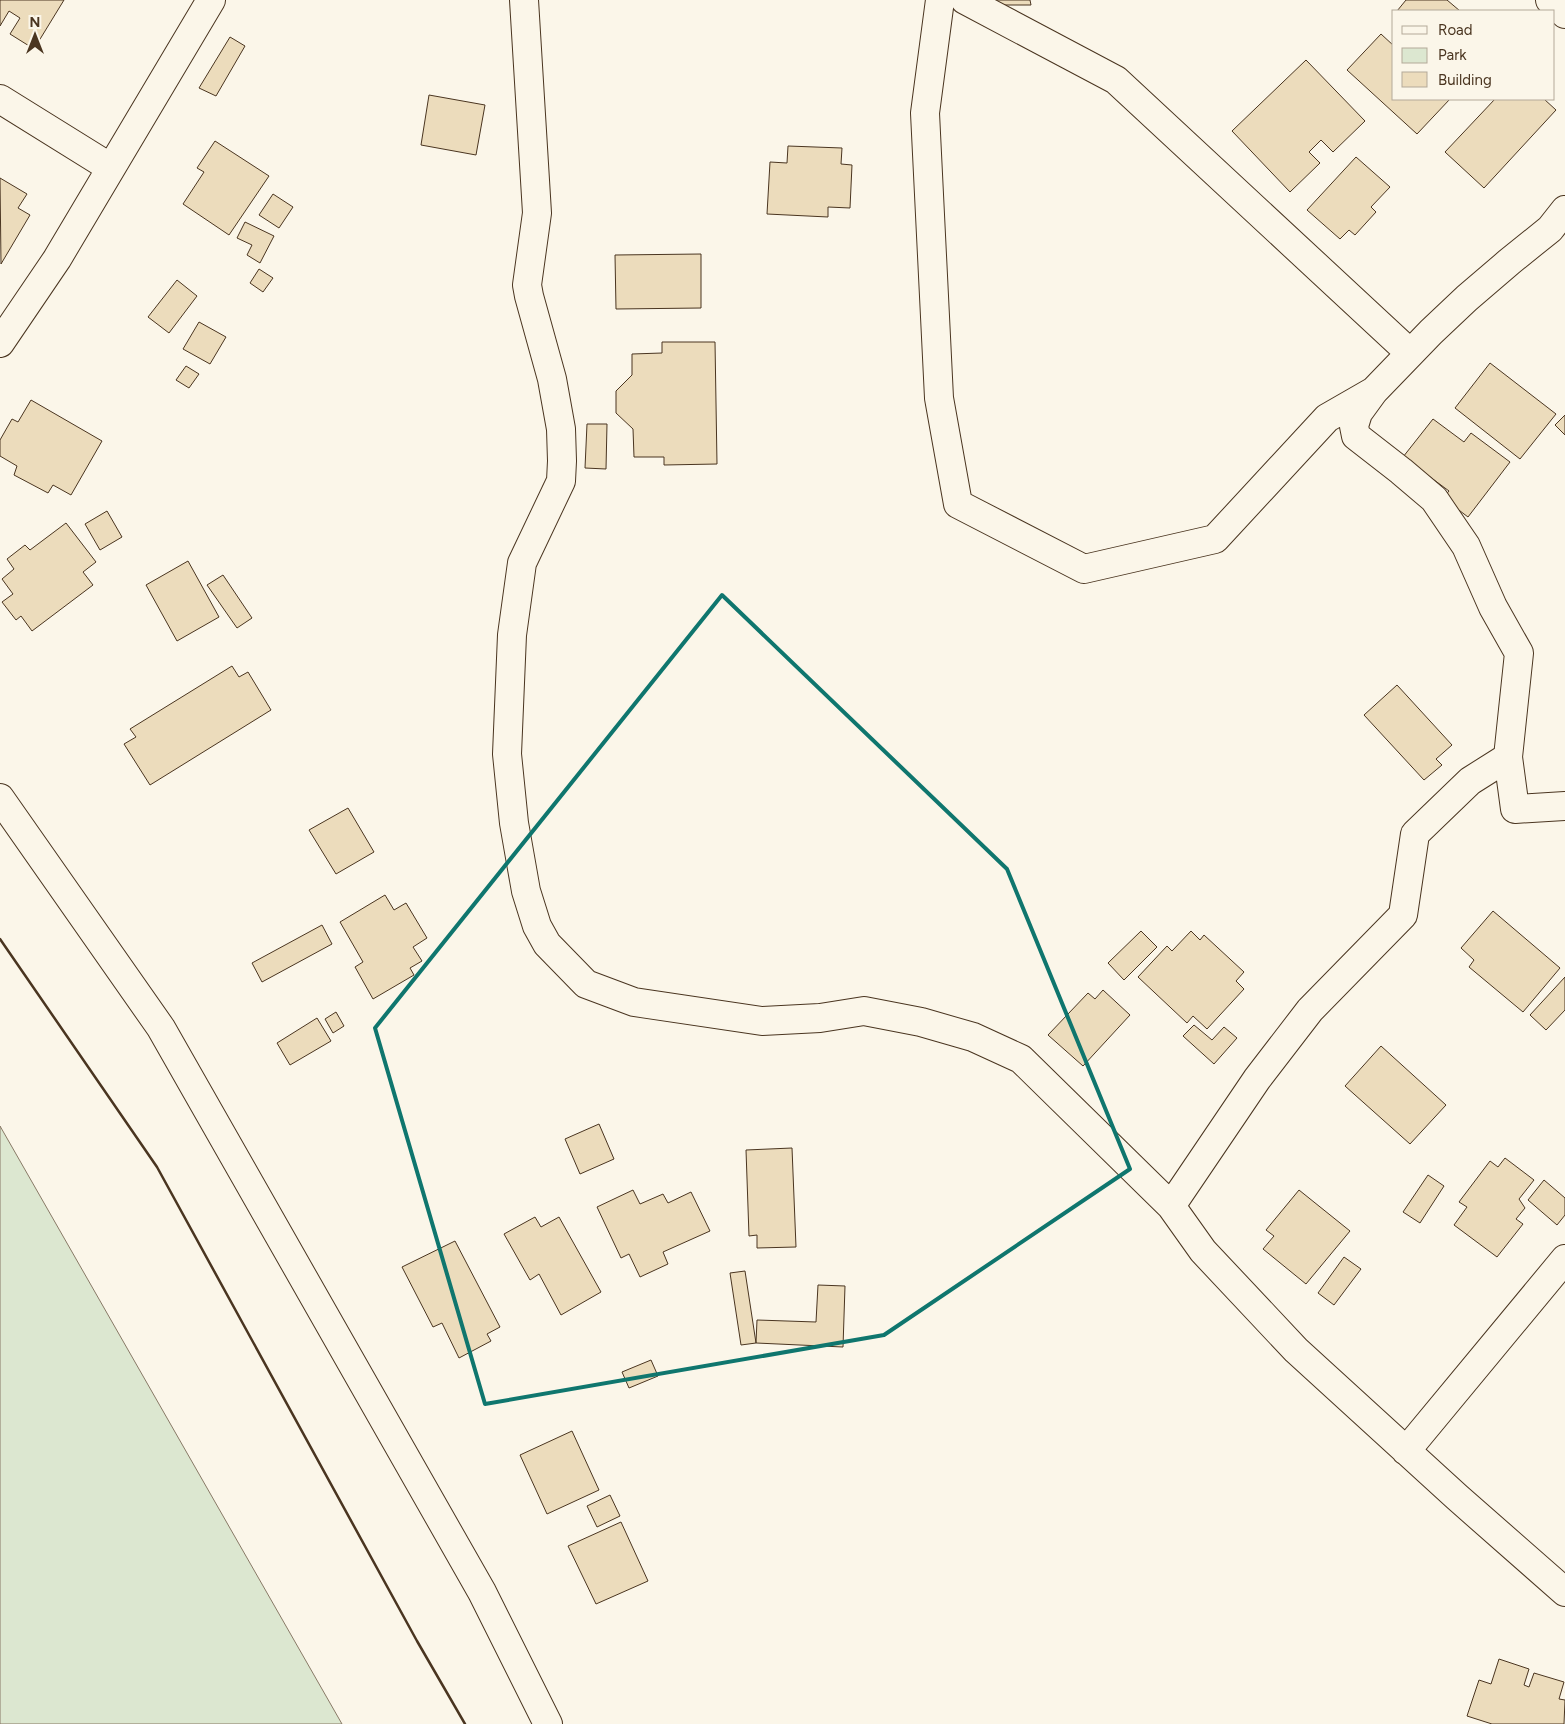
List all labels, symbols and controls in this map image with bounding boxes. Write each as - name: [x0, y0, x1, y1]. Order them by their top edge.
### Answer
- north arrow: [10, 10, 60, 60]
- legend: [1392, 10, 1555, 100]
- text: N: [30, 14, 40, 31]
- text: Road: [1438, 21, 1473, 39]
- text: Park: [1438, 46, 1467, 64]
- text: Building: [1438, 71, 1492, 89]

